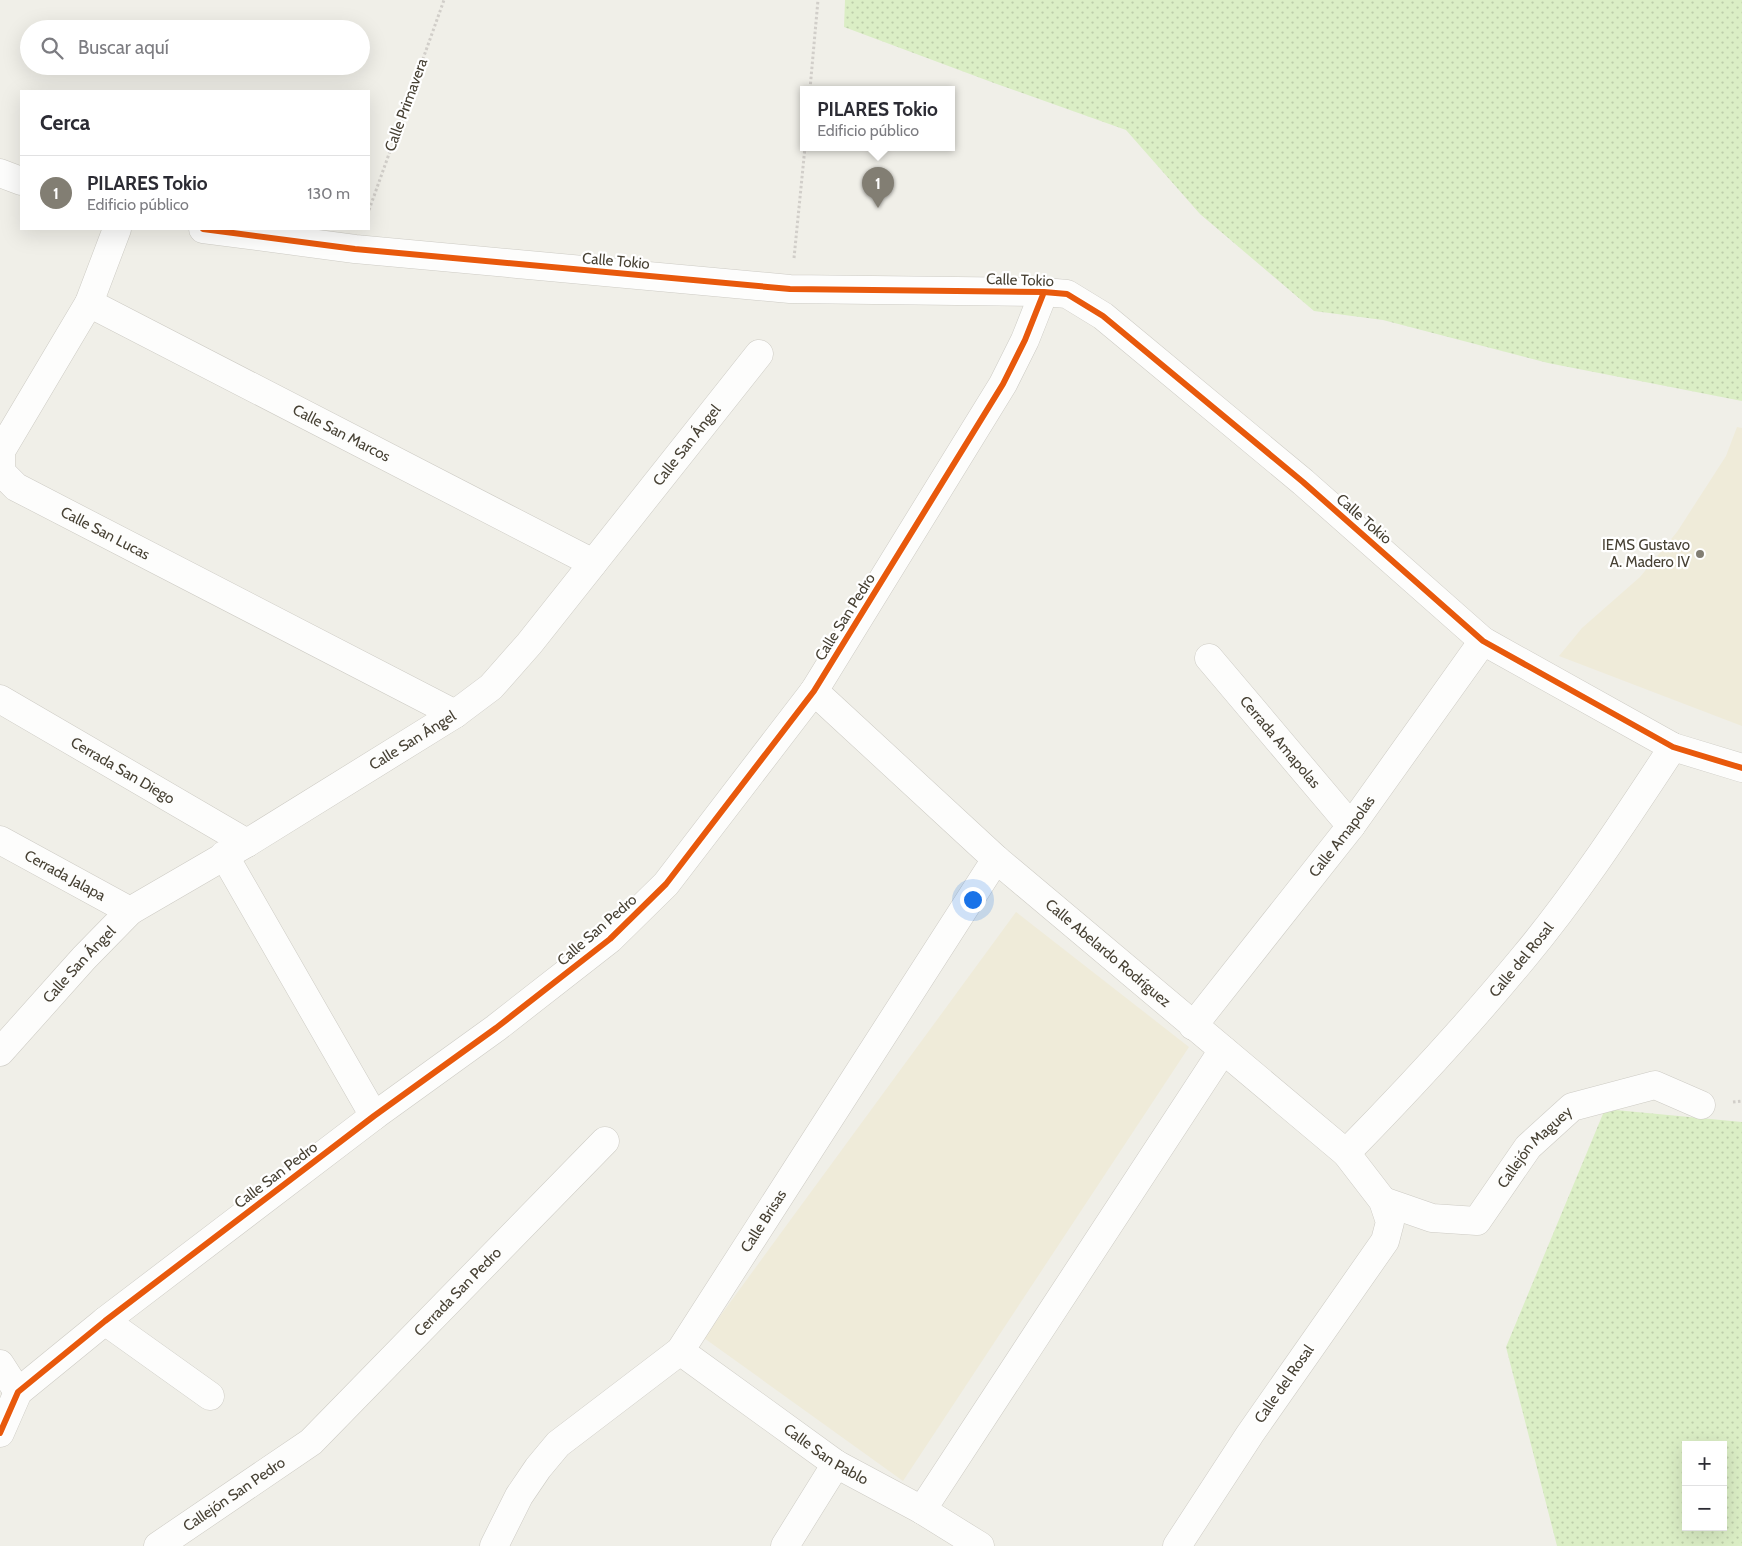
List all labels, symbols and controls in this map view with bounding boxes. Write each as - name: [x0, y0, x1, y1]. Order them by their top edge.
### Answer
- search box: [20, 20, 370, 75]
- icon: search: [38, 34, 66, 62]
- text: Buscar aquí: [78, 36, 169, 59]
- street label: Calle Primavera: [381, 55, 431, 154]
- popup: [800, 86, 955, 151]
- text: PILARES Tokio: [817, 98, 938, 121]
- text: Cerca: [40, 110, 90, 135]
- text: Edificio público: [817, 121, 919, 140]
- pin: 1: [862, 167, 894, 208]
- text: PILARES Tokio: [87, 172, 208, 195]
- text: 1: [53, 184, 59, 203]
- text: 130 m: [307, 184, 350, 203]
- text: Edificio público: [87, 195, 189, 214]
- street label: Calle Tokio: [581, 249, 651, 273]
- street label: Calle Tokio: [986, 270, 1054, 290]
- street label: Calle San Marcos: [290, 401, 393, 466]
- street label: Calle San Ángel: [649, 401, 725, 489]
- street label: Calle Tokio: [1333, 490, 1395, 548]
- street label: Calle San Lucas: [58, 503, 153, 564]
- place label: IEMS Gustavo A. Madero IV: [1602, 536, 1691, 571]
- marker: IEMS Gustavo A. Madero IV: [1694, 548, 1706, 560]
- street label: Calle San Pedro: [811, 570, 879, 664]
- street label: Cerrada Amapolas: [1236, 692, 1324, 792]
- street label: Calle San Ángel: [366, 706, 460, 774]
- street label: Cerrada San Diego: [67, 733, 178, 808]
- street label: Calle Amapolas: [1305, 792, 1379, 881]
- street label: Cerrada Jalapa: [21, 846, 109, 905]
- your location: [960, 887, 986, 913]
- street label: Calle San Pedro: [554, 891, 640, 969]
- street label: Calle Abelardo Rodríguez: [1042, 895, 1174, 1011]
- street label: Calle del Rosal: [1485, 918, 1558, 1001]
- street label: Calle San Ángel: [39, 922, 120, 1007]
- street label: Callejón Maguey: [1493, 1102, 1576, 1192]
- street label: Calle San Pedro: [231, 1138, 321, 1212]
- street label: Calle Brisas: [737, 1186, 790, 1256]
- street label: Cerrada San Pedro: [410, 1244, 505, 1340]
- street label: Calle del Rosal: [1250, 1341, 1318, 1427]
- street label: Calle San Pablo: [780, 1420, 871, 1489]
- map controls: [1682, 1441, 1727, 1531]
- button: +: [1682, 1441, 1727, 1486]
- street label: Callejón San Pedro: [180, 1453, 288, 1535]
- button: −: [1682, 1486, 1727, 1531]

